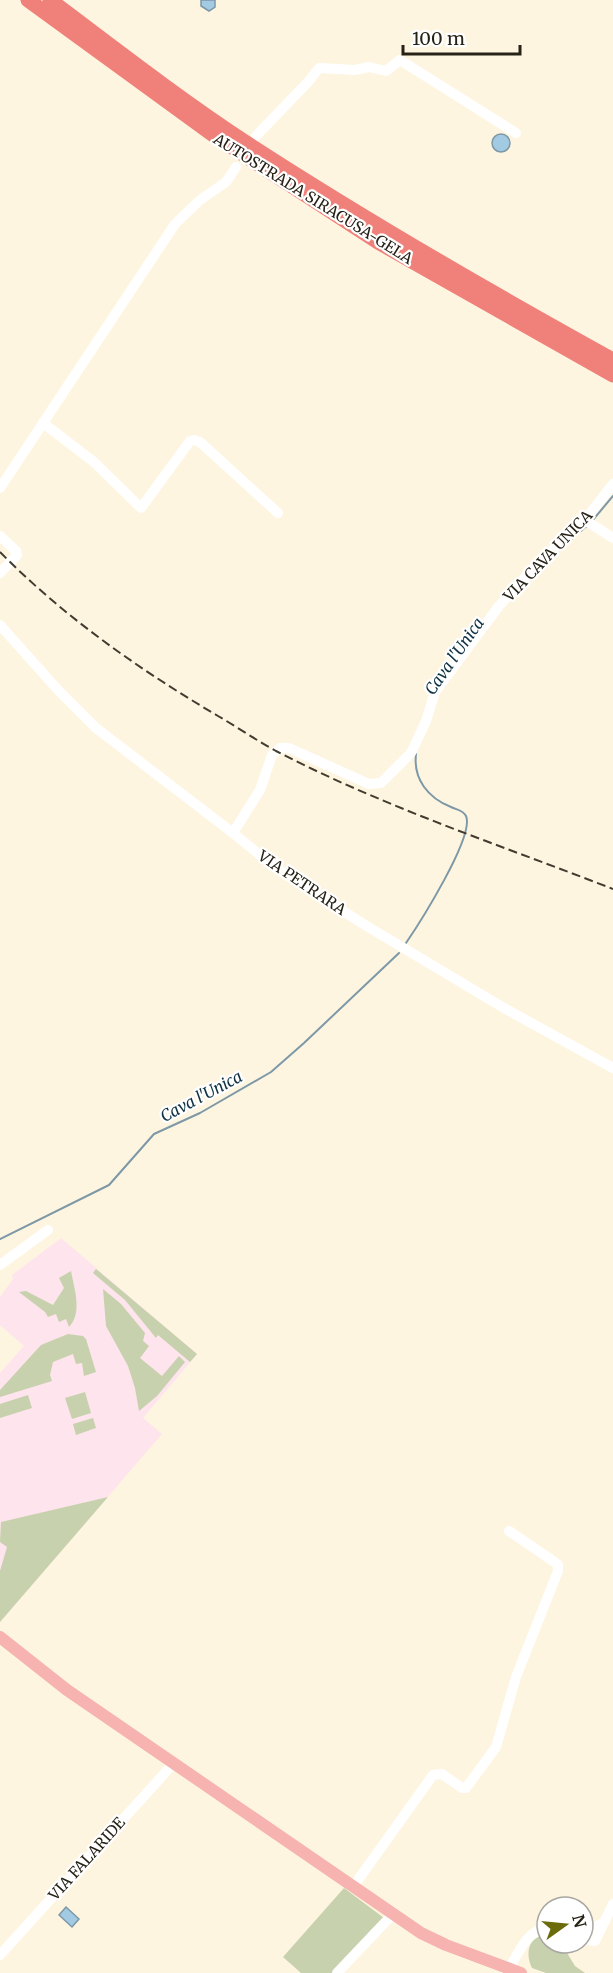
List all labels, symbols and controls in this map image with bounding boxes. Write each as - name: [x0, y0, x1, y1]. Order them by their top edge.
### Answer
- scale bar: [403, 18, 520, 56]
- text: 100 m: [412, 27, 465, 50]
- street label: AUTOSTRADA SIRACUSA-GELA: [209, 129, 417, 268]
- street label: VIA CAVA UNICA: [498, 506, 596, 606]
- water label: Cava l'Unica: [420, 613, 488, 699]
- street label: VIA PETRARA: [254, 846, 350, 919]
- water label: Cava l'Unica: [157, 1066, 245, 1126]
- street label: VIA FALARIDE: [44, 1813, 129, 1905]
- north arrow: [535, 1895, 595, 1955]
- text: N: [568, 1912, 591, 1930]

